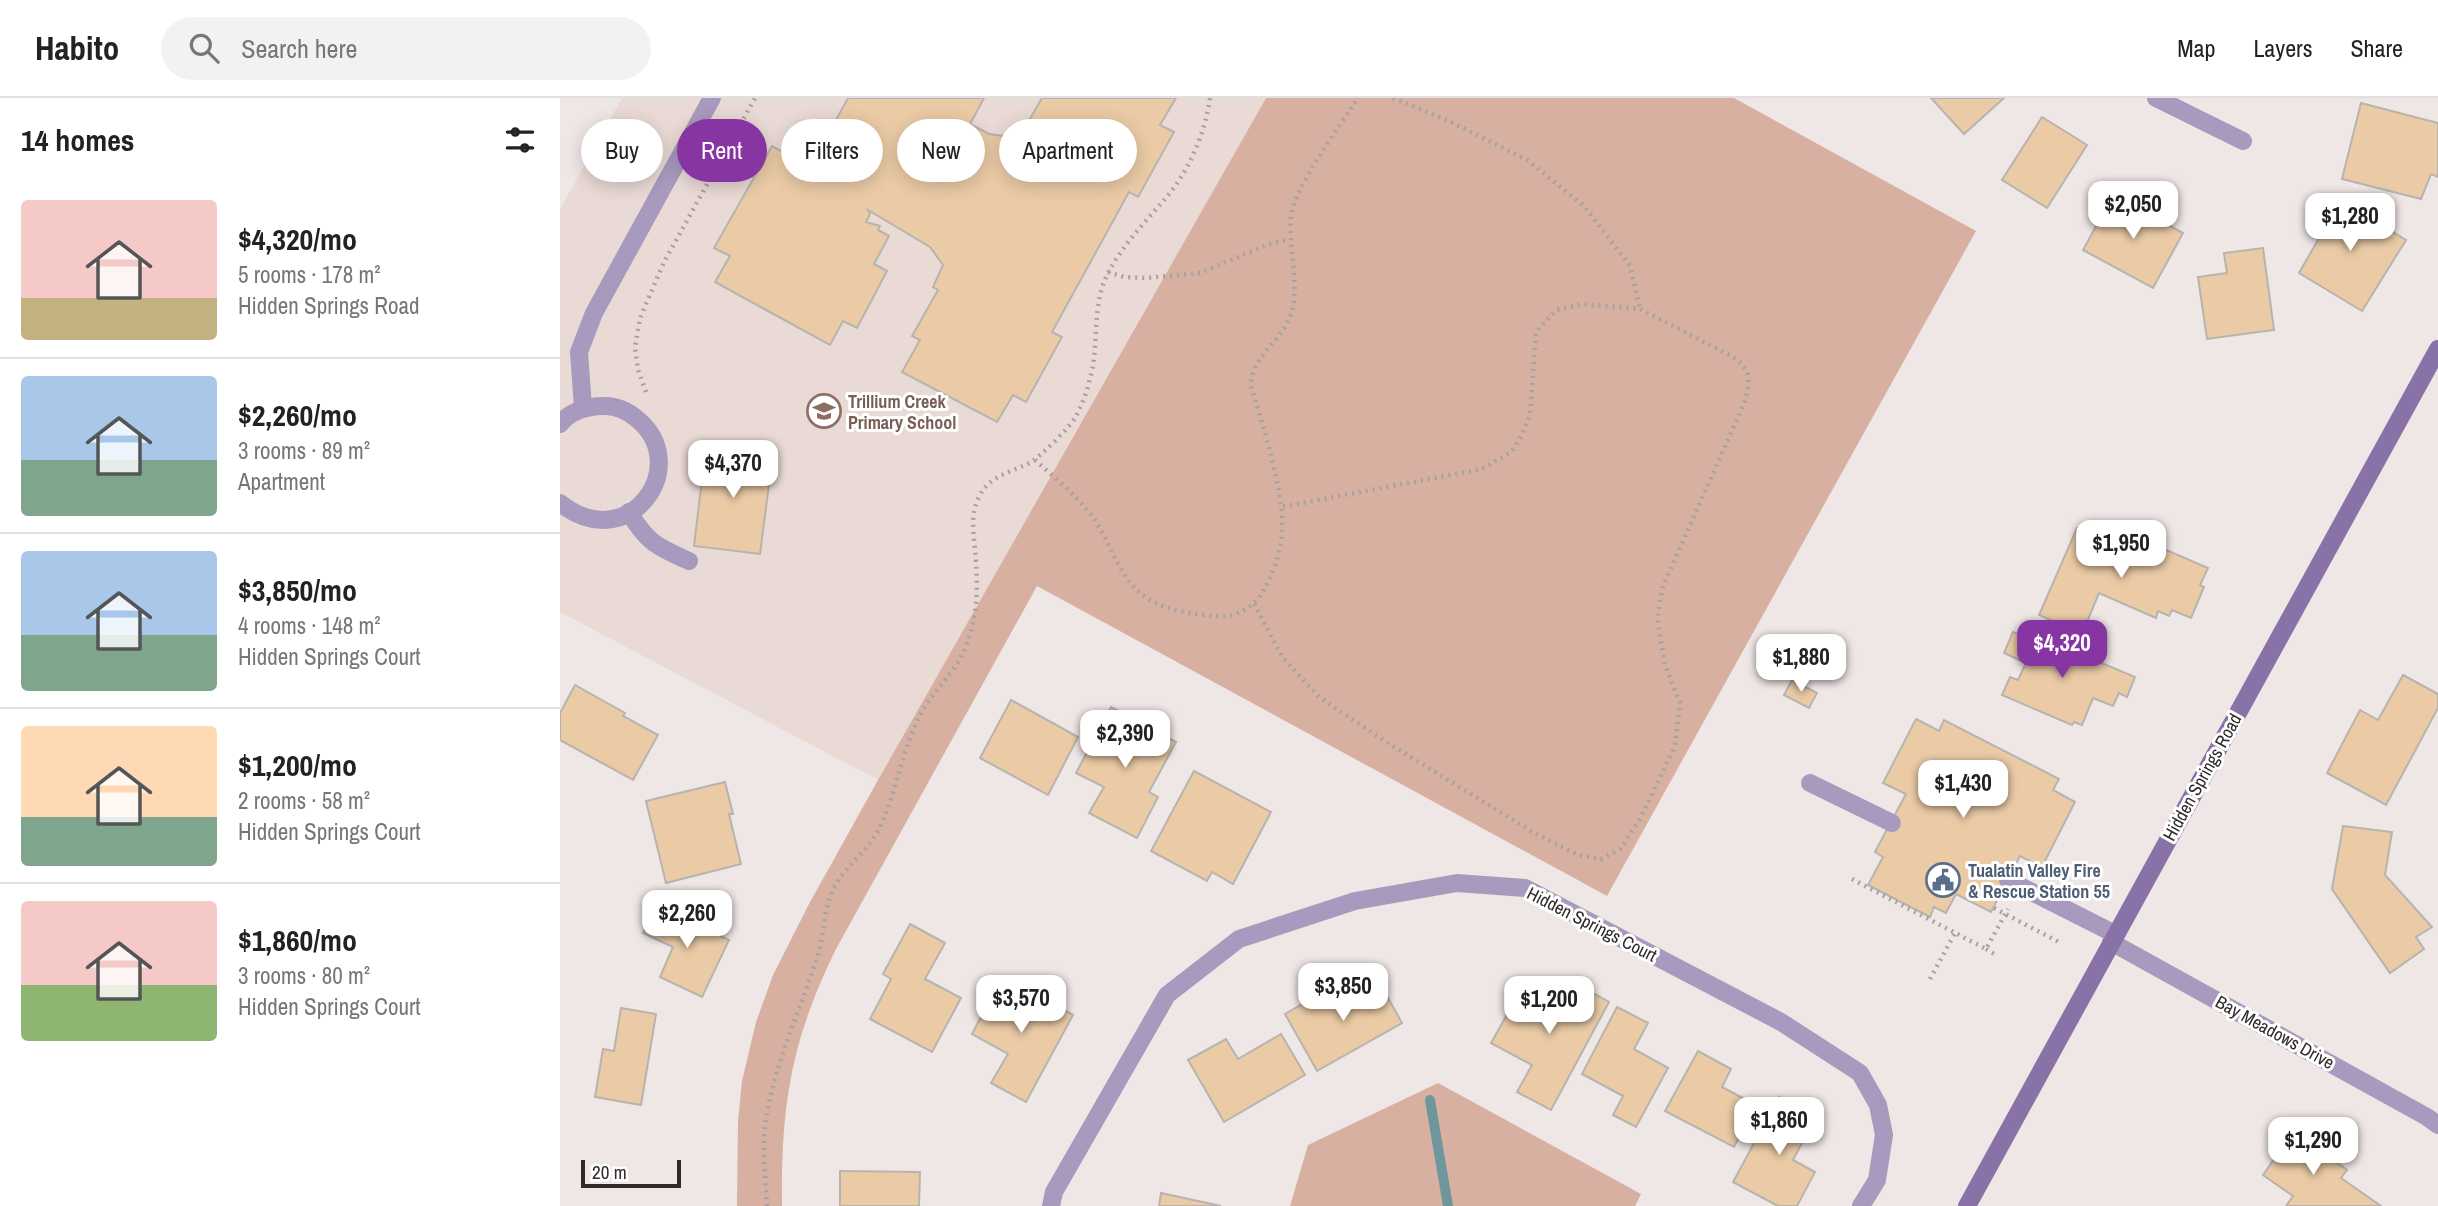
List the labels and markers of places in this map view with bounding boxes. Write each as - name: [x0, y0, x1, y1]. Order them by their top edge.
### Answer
- pin: $2,050: [2076, 181, 2190, 241]
- pin: $1,280: [2293, 194, 2407, 253]
- place label: Trillium Creek Primary School: [848, 389, 956, 435]
- school or university icon: Trillium Creek Primary School: [805, 392, 843, 430]
- pin: $4,370: [676, 440, 790, 500]
- pin: $1,950: [2064, 520, 2178, 580]
- pin: $4,320: [2005, 620, 2119, 680]
- pin: $1,880: [1744, 634, 1858, 694]
- pin: $2,390: [1068, 710, 1182, 770]
- pin: $1,430: [1906, 760, 2020, 820]
- place label: Tualatin Valley Fire & Rescue Station 55: [1968, 858, 2110, 904]
- public building icon: Tualatin Valley Fire & Rescue Station 55: [1924, 861, 1962, 899]
- pin: $2,260: [630, 890, 744, 950]
- pin: $3,850: [1286, 964, 1400, 1023]
- pin: $3,570: [964, 976, 1078, 1035]
- pin: $1,200: [1492, 976, 1606, 1036]
- pin: $1,860: [1722, 1098, 1836, 1157]
- pin: $1,290: [2256, 1118, 2370, 1177]

